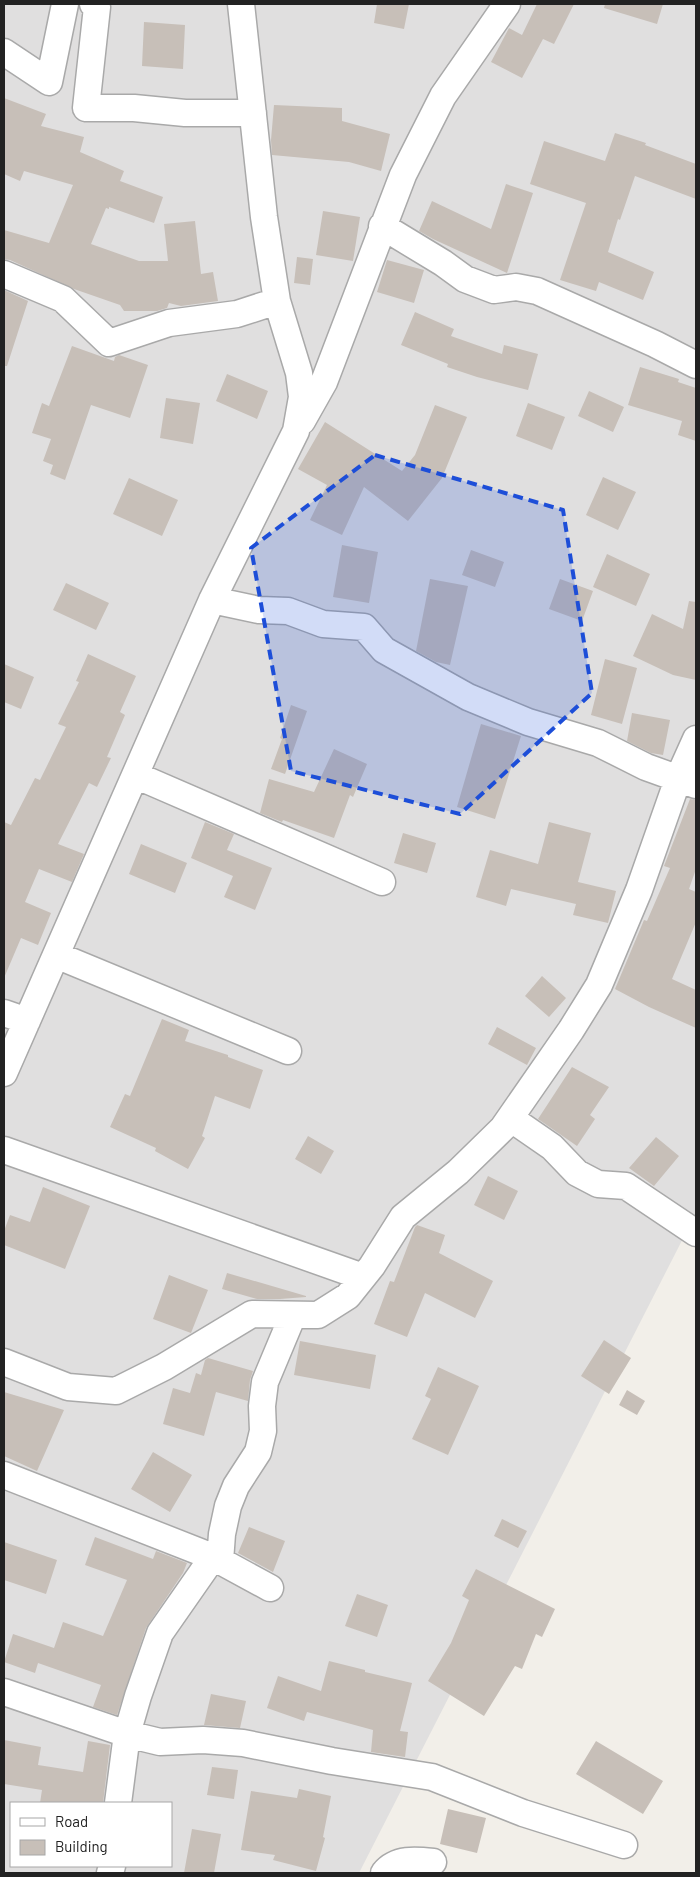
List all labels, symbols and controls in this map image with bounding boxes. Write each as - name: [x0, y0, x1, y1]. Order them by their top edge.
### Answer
- legend: [10, 1802, 172, 1867]
- text: Road: [55, 1812, 88, 1830]
- text: Building: [55, 1837, 108, 1855]

